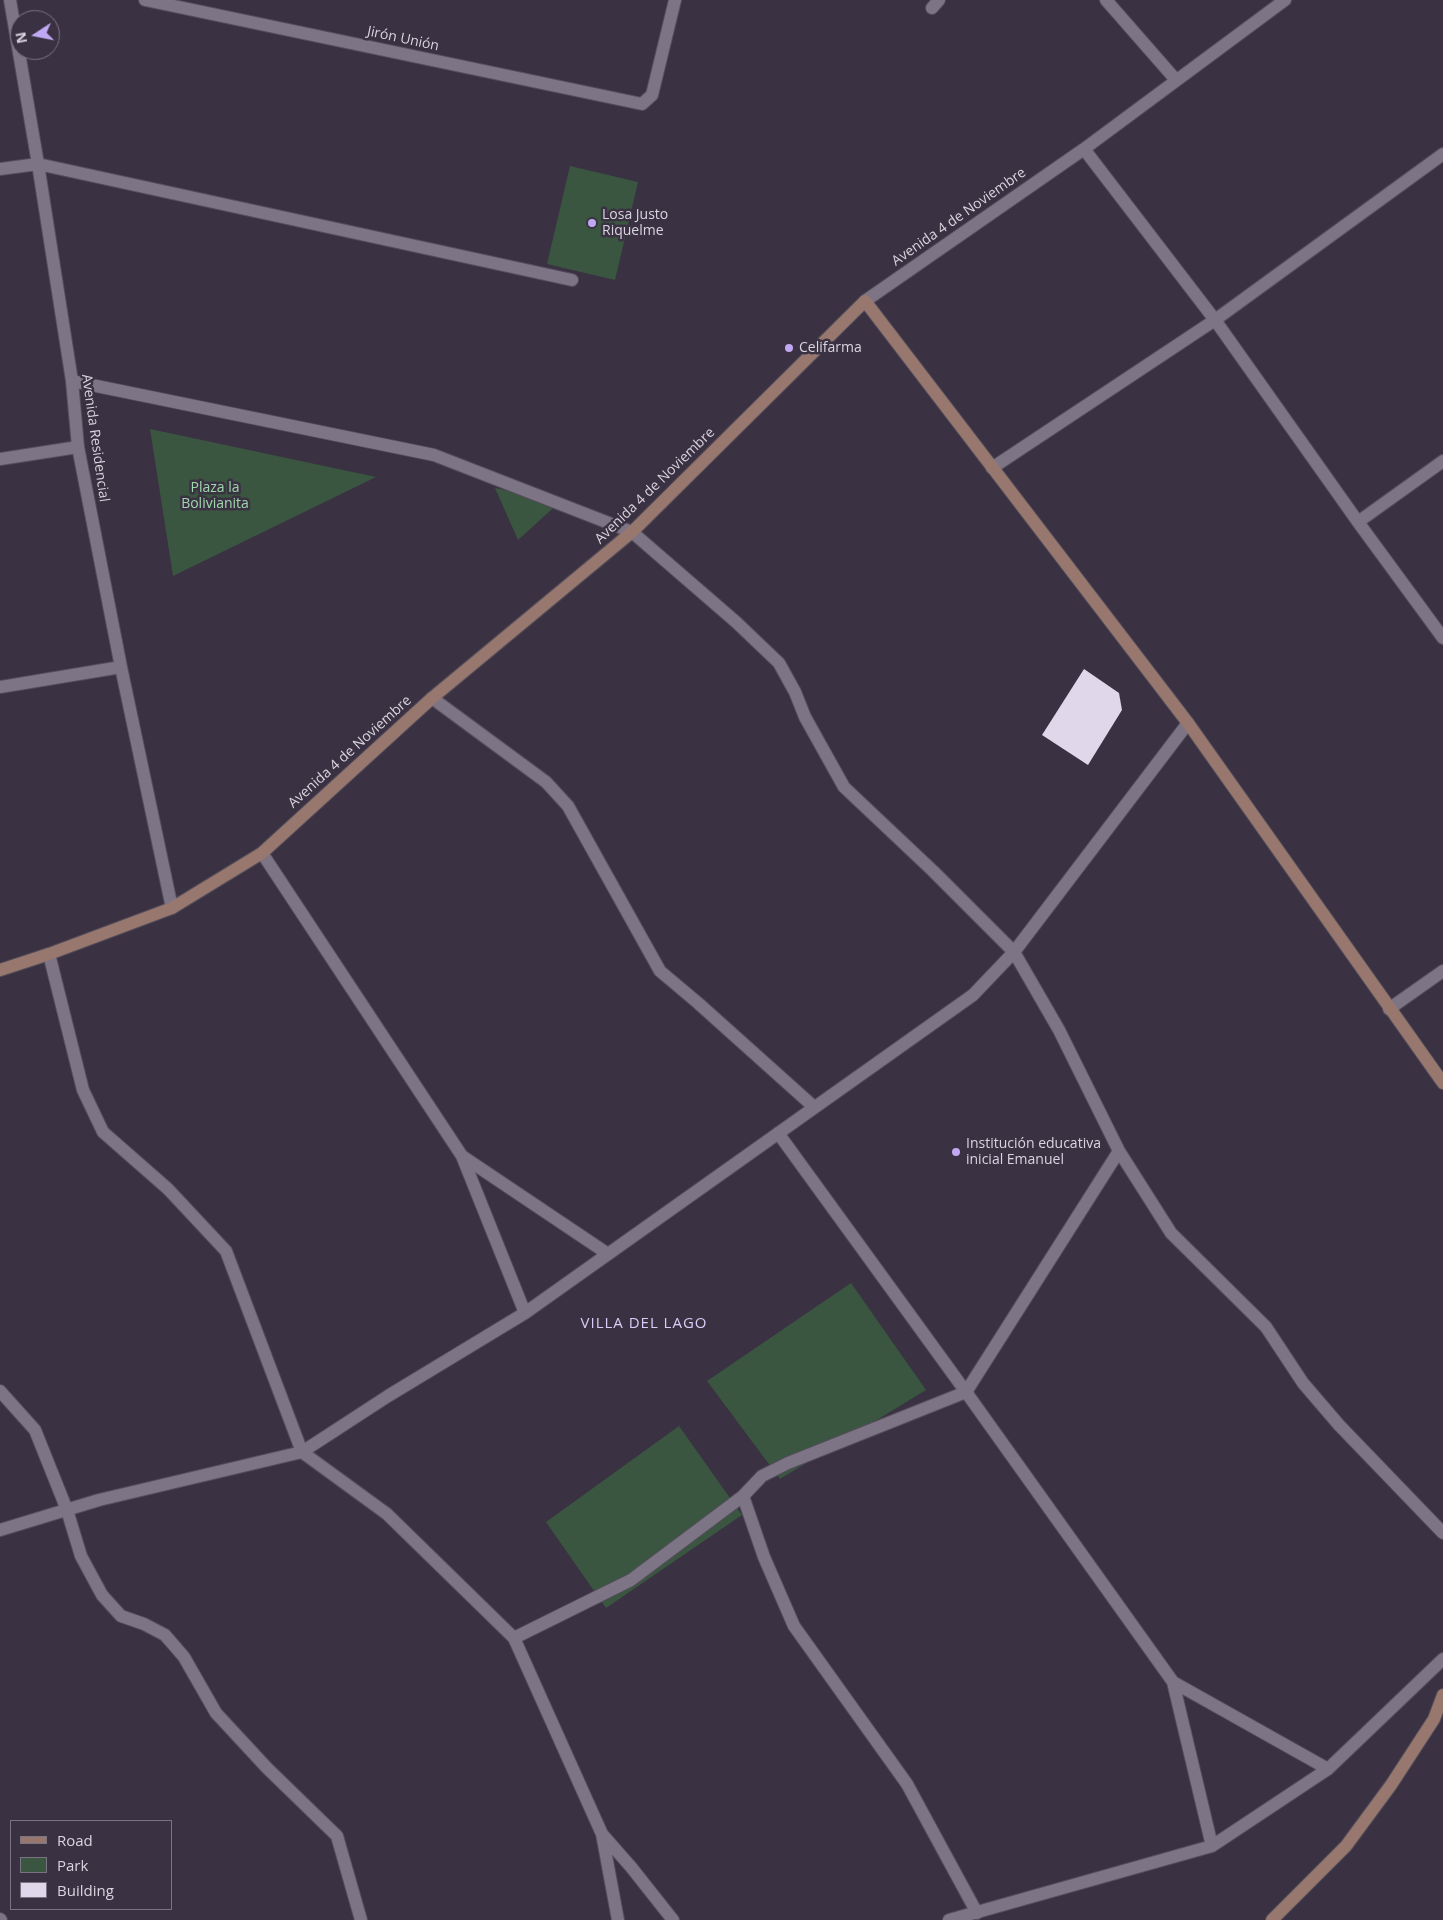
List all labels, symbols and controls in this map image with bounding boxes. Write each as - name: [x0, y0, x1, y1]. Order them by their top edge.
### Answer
- north arrow: [10, 10, 60, 60]
- street label: Jirón Unión: [366, 23, 440, 55]
- text: N: [10, 30, 31, 45]
- street label: Avenida 4 de Noviembre: [889, 164, 1029, 270]
- place label: Losa Justo Riquelme: [602, 207, 668, 240]
- marker: Losa Justo Riquelme: [586, 217, 598, 229]
- place label: Celifarma: [799, 340, 862, 356]
- marker: Celifarma: [783, 342, 795, 354]
- street label: Avenida Residencial: [78, 373, 112, 503]
- street label: Avenida 4 de Noviembre: [592, 424, 718, 548]
- park label: Plaza la Bolivianita: [181, 480, 249, 512]
- street label: Avenida 4 de Noviembre: [285, 692, 415, 812]
- place label: Institución educativa inicial Emanuel: [966, 1136, 1101, 1168]
- marker: Institución educativa inicial Emanuel: [950, 1146, 962, 1158]
- district label: VILLA DEL LAGO: [579, 1315, 709, 1333]
- legend: [10, 1820, 172, 1910]
- text: Road: [57, 1830, 93, 1850]
- text: Park: [57, 1855, 88, 1875]
- text: Building: [57, 1880, 114, 1900]

